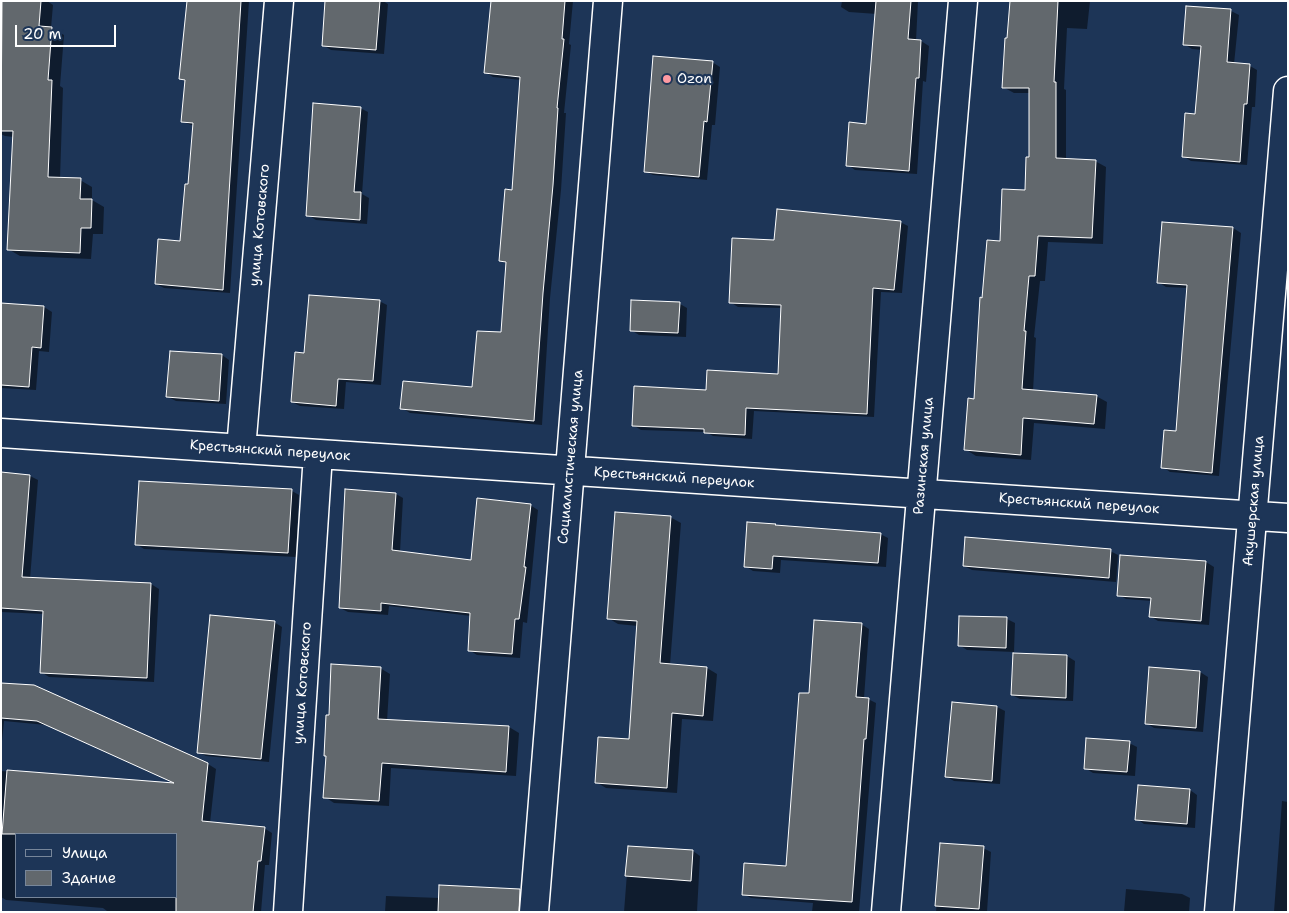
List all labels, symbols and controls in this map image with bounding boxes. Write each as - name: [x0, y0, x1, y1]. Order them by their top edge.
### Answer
- scale bar: [18, 15, 119, 47]
- text: 20 m: [23, 24, 62, 44]
- place label: Ozon: [677, 71, 712, 87]
- marker: Ozon: [661, 73, 673, 85]
- street label: улица Котовского: [246, 163, 274, 287]
- street label: Социалистическая улица: [555, 369, 587, 545]
- street label: Разинская улица: [910, 397, 938, 515]
- street label: Акушерская улица: [1240, 435, 1268, 567]
- street label: Крестьянский переулок: [189, 437, 351, 465]
- street label: Крестьянский переулок: [593, 464, 755, 492]
- street label: Крестьянский переулок: [998, 490, 1160, 518]
- street label: улица Котовского: [290, 621, 316, 745]
- legend: [15, 833, 178, 898]
- text: Улица: [62, 843, 107, 863]
- text: Здание: [62, 868, 116, 888]

